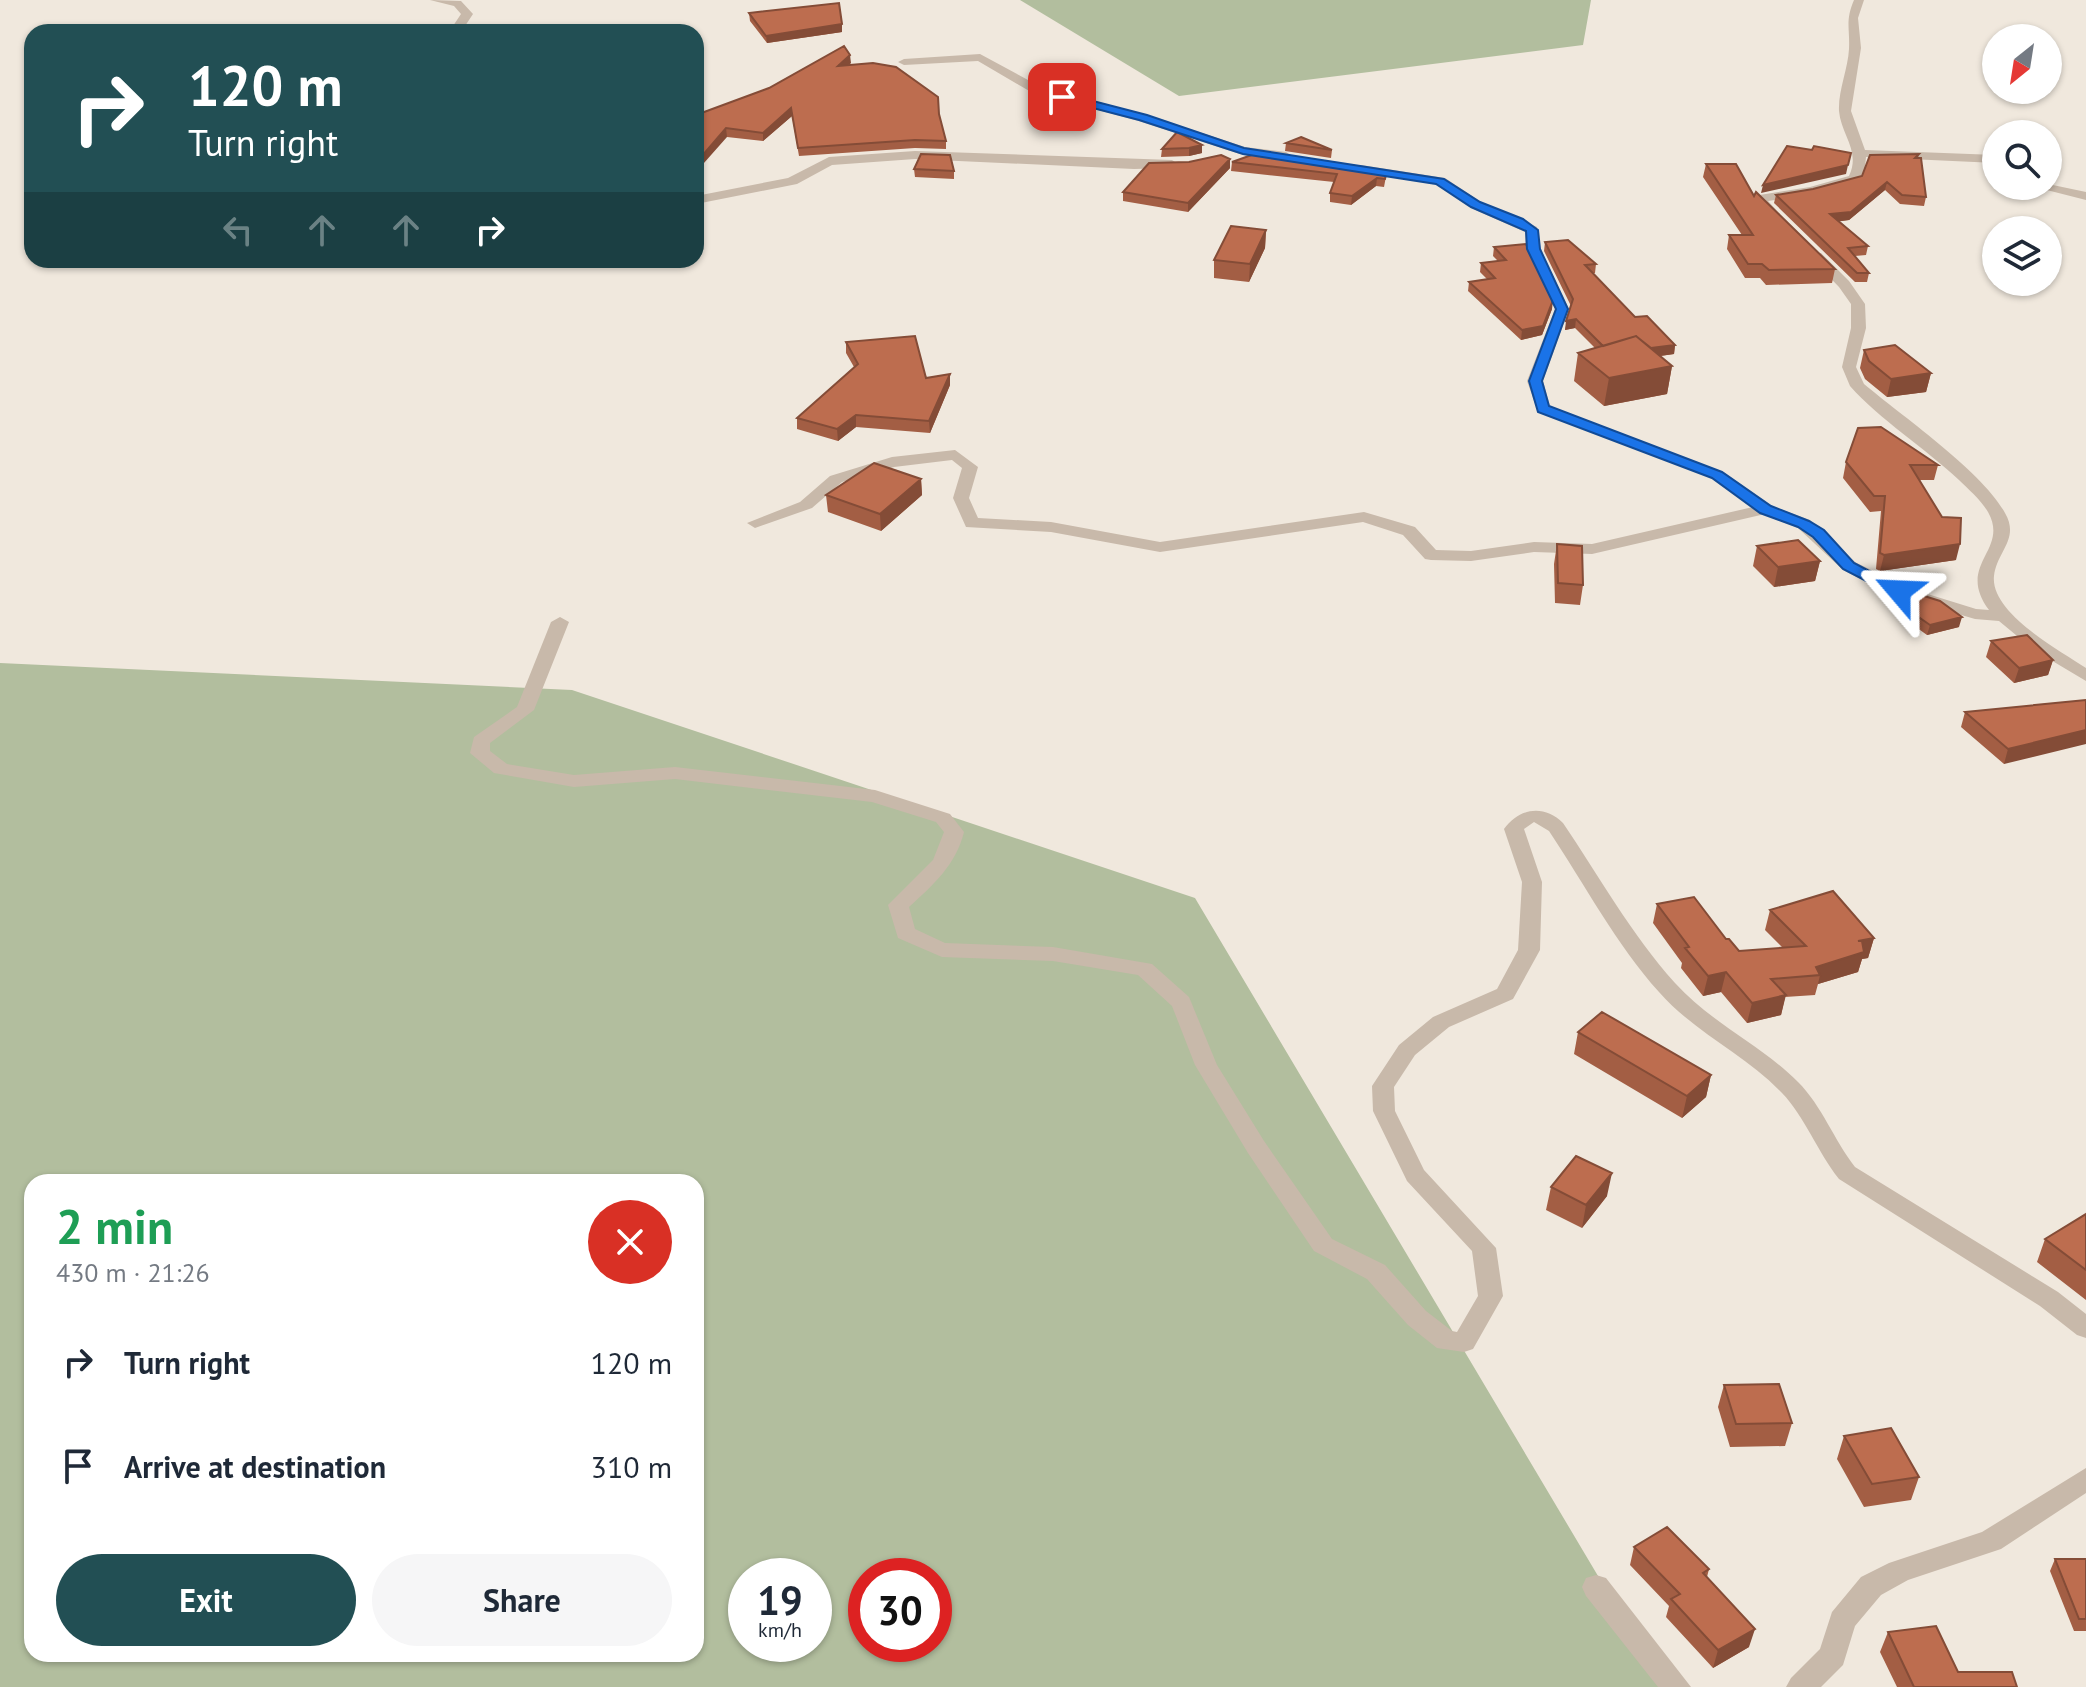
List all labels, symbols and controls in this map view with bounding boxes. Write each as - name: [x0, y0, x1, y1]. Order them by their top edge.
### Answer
- north arrow: [1982, 24, 2062, 104]
- map controls: [1982, 24, 2062, 296]
- text: 120 m: [188, 49, 343, 121]
- icon: right: [56, 56, 160, 160]
- pin: [1028, 63, 1096, 131]
- icon: arrive: [1040, 75, 1084, 119]
- text: Turn right: [188, 119, 338, 166]
- button: search: [1982, 120, 2062, 200]
- icon: left: [216, 208, 260, 252]
- icon: ahead: [300, 208, 344, 252]
- icon: ahead: [384, 208, 428, 252]
- icon: right: [468, 208, 512, 252]
- button: layers: [1982, 216, 2062, 296]
- position arrow: [1857, 549, 1941, 633]
- text: 2 min: [56, 1195, 173, 1257]
- button: close: [588, 1200, 672, 1284]
- text: 430 m · 21:26: [56, 1256, 210, 1289]
- icon: right: [56, 1340, 100, 1384]
- text: Turn right: [124, 1343, 250, 1382]
- text: 120 m: [591, 1343, 672, 1382]
- icon: arrive: [56, 1444, 100, 1488]
- text: Arrive at destination: [124, 1447, 386, 1486]
- text: 310 m: [591, 1447, 672, 1486]
- button: Exit: [56, 1554, 356, 1646]
- button: Share: [372, 1554, 672, 1646]
- speed limit sign: 30: [848, 1558, 952, 1662]
- text: 19: [757, 1574, 803, 1626]
- text: km/h: [758, 1617, 802, 1643]

